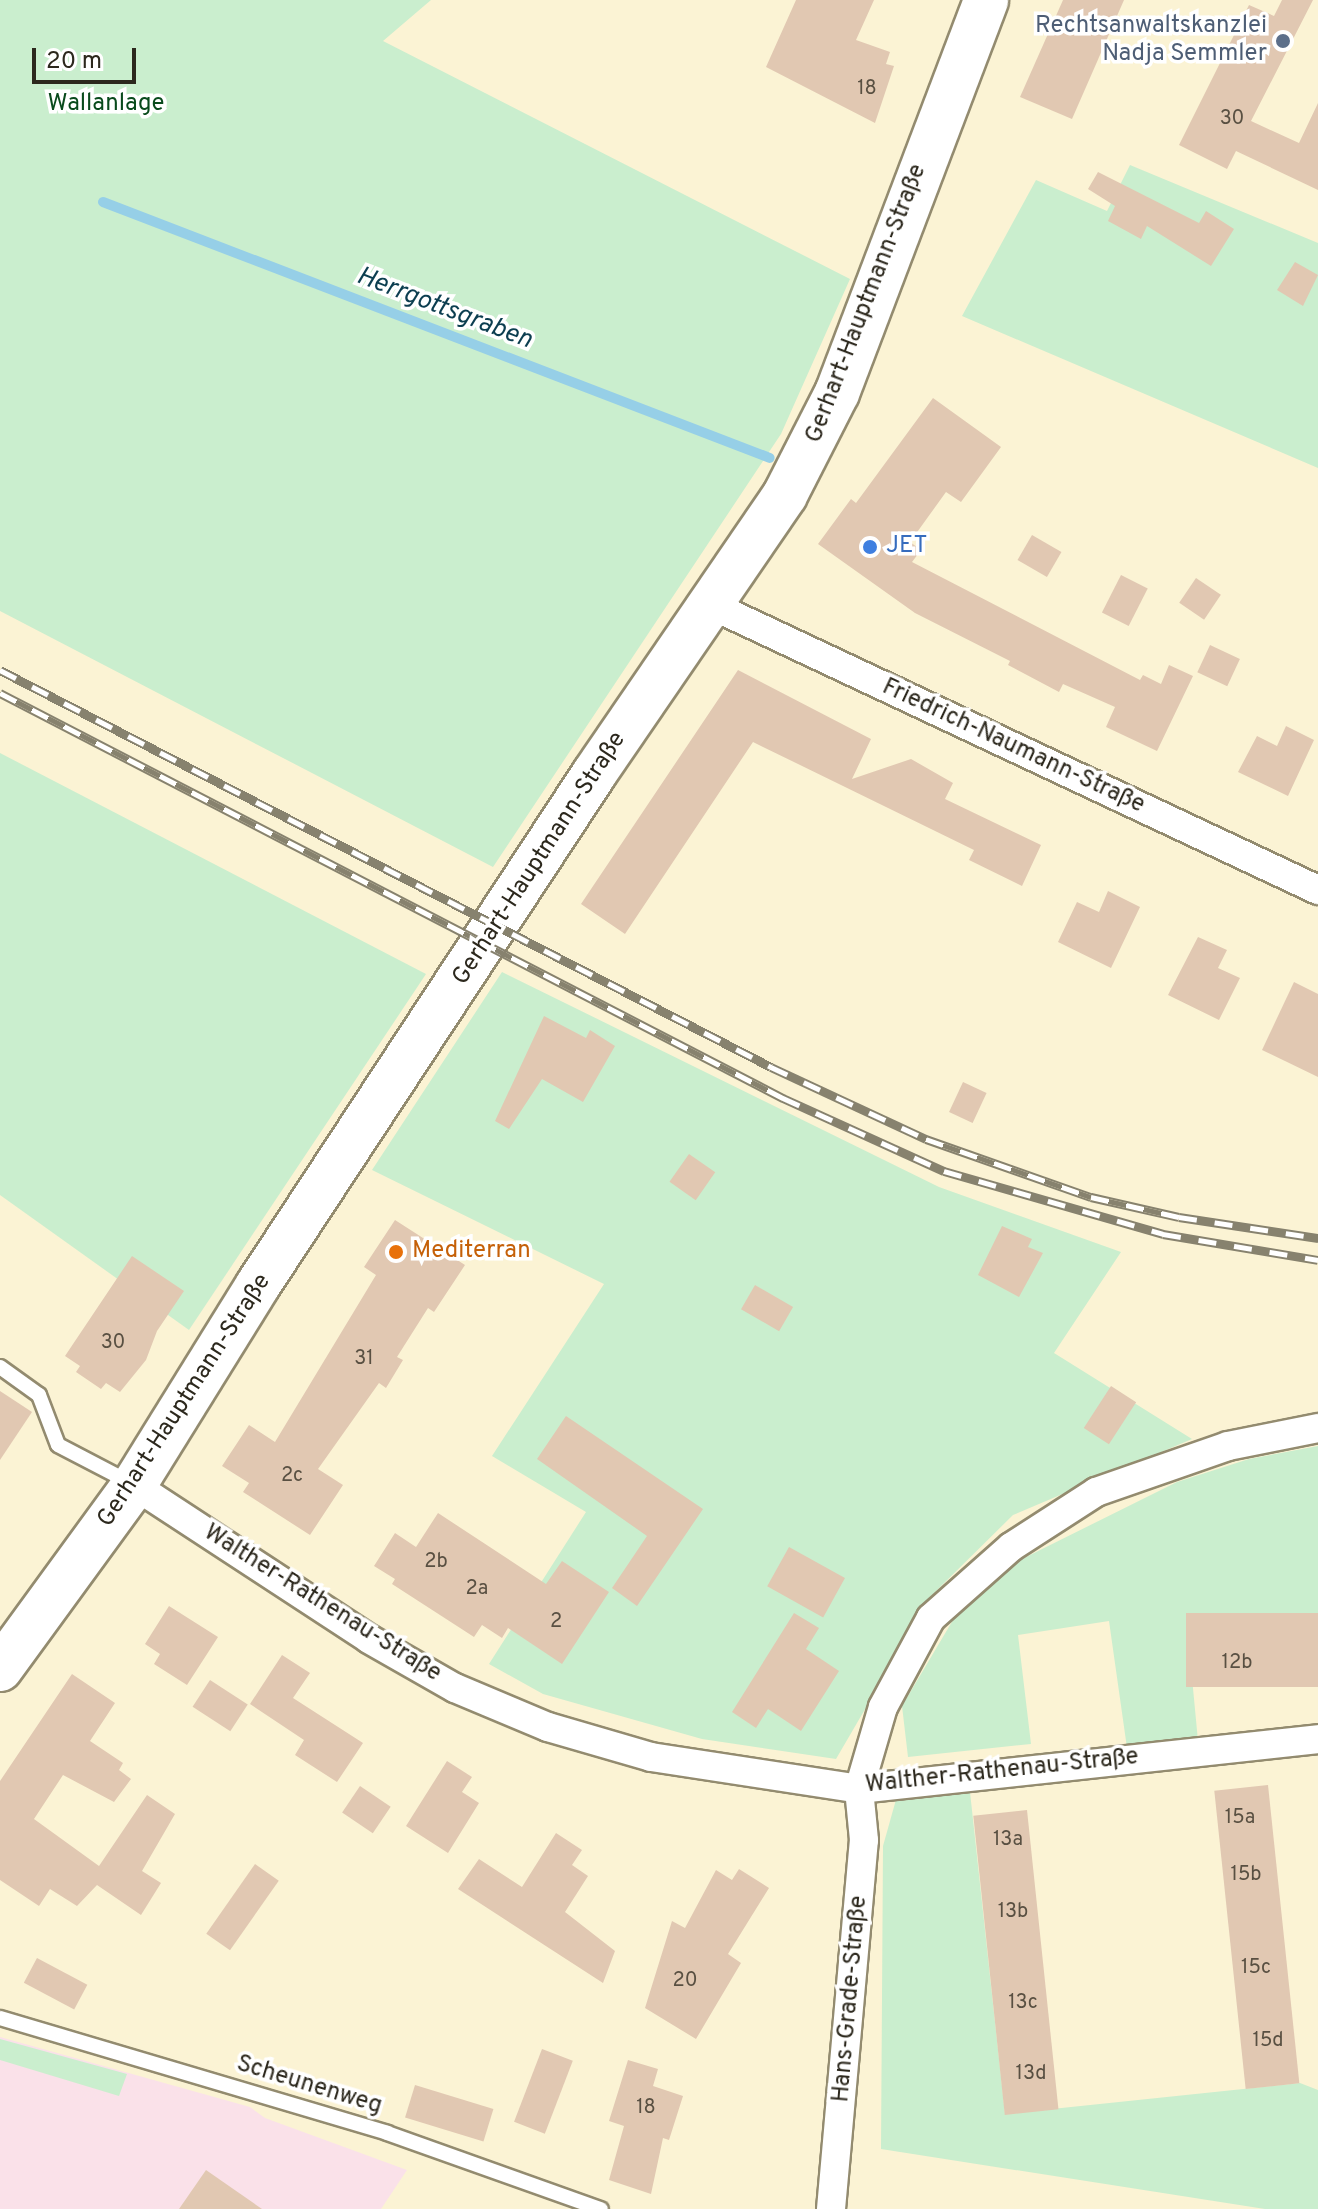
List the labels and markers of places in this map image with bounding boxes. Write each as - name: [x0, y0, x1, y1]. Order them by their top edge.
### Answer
- place label: Rechtsanwaltskanzlei Nadja Semmler: [1035, 13, 1267, 69]
- marker: Rechtsanwaltskanzlei Nadja Semmler: [1274, 32, 1292, 50]
- place label: JET: [886, 533, 927, 561]
- marker: JET: [861, 538, 879, 556]
- place label: Mediterran: [412, 1238, 531, 1266]
- marker: Mediterran: [387, 1243, 405, 1261]

